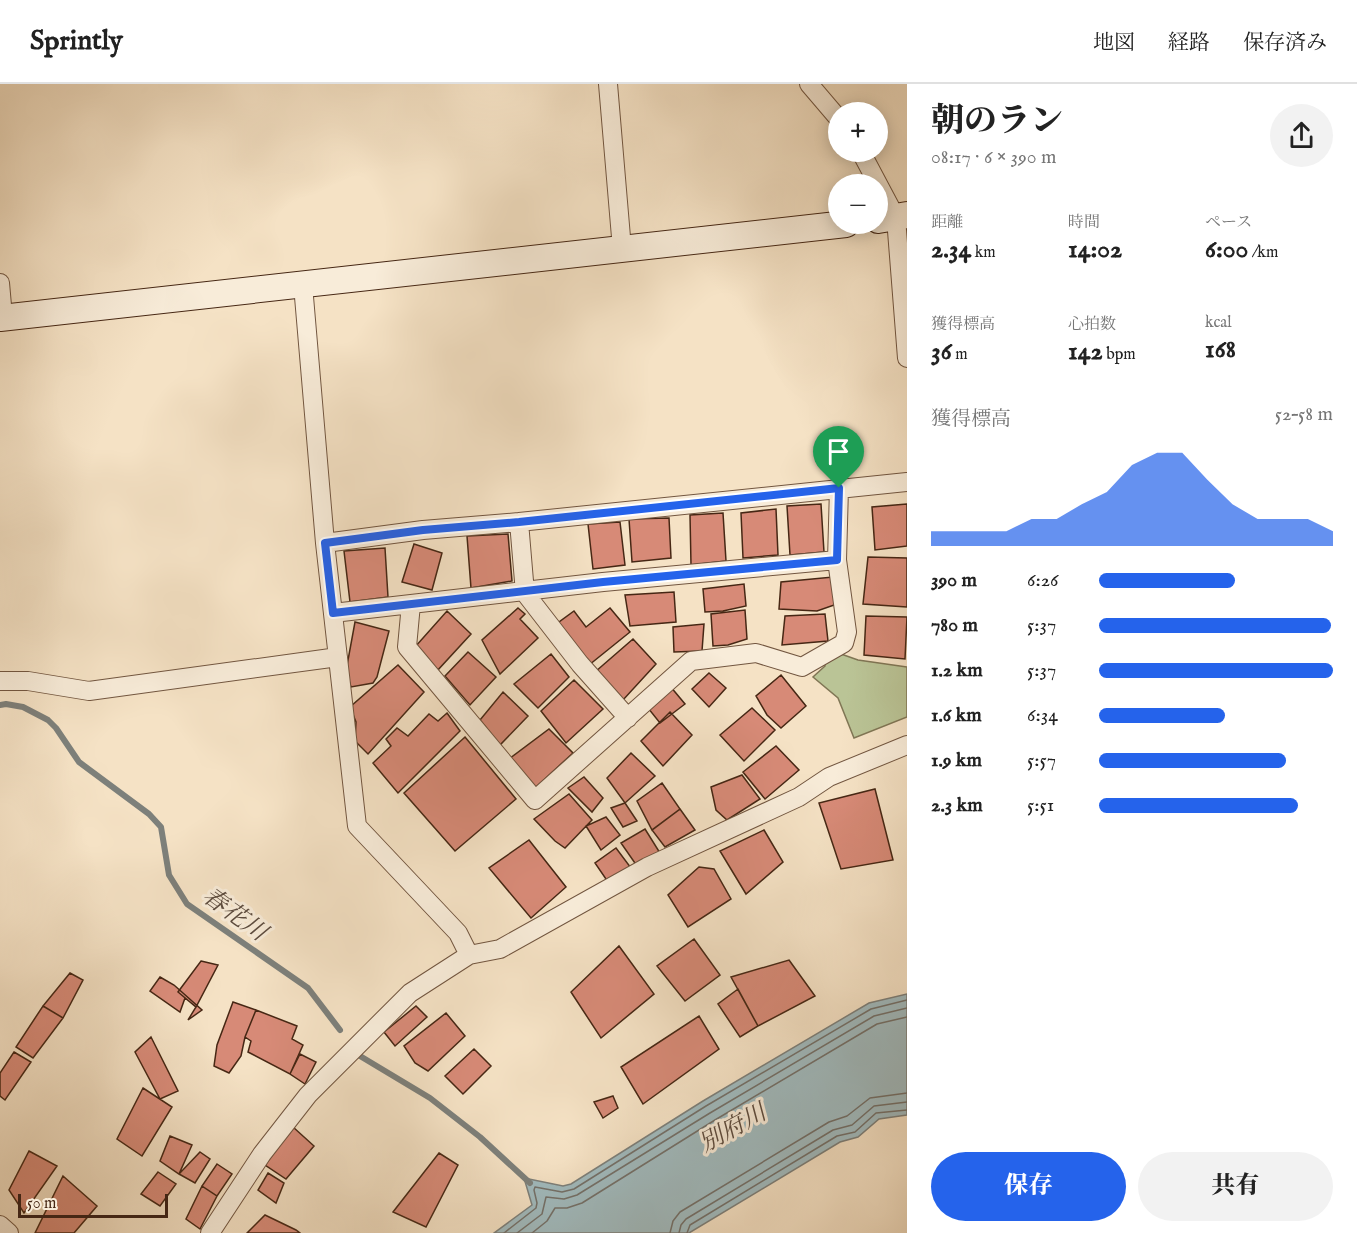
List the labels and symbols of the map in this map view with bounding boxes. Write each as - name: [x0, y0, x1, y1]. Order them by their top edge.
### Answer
- pin: [813, 426, 864, 488]
- water label: 春花川: [196, 881, 275, 950]
- water label: 別府川: [694, 1097, 775, 1160]
- scale bar: [18, 1191, 168, 1218]

